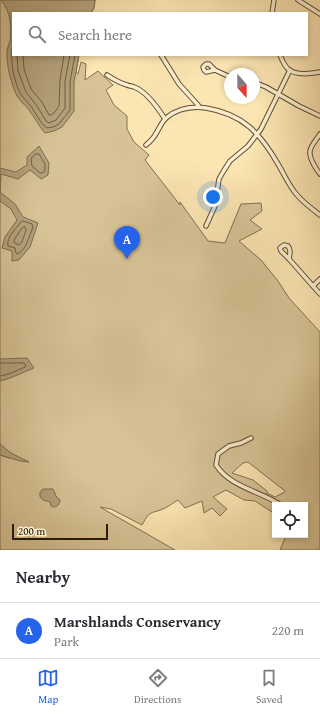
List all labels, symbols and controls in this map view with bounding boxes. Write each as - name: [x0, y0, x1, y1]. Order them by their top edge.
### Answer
- search box: [12, 12, 308, 56]
- icon: search: [26, 23, 48, 45]
- text: Search here: [58, 24, 132, 45]
- north arrow: [224, 68, 260, 104]
- your location: [203, 187, 223, 207]
- pin: A: [114, 226, 140, 259]
- map controls: [272, 502, 308, 538]
- button: locate: [272, 502, 308, 538]
- scale bar: [12, 522, 108, 541]
- text: 200 m: [18, 523, 45, 539]
- text: Nearby: [16, 564, 70, 589]
- text: Marshlands Conservancy: [54, 611, 221, 632]
- text: A: [25, 621, 33, 640]
- text: 220 m: [272, 621, 304, 640]
- text: Park: [54, 632, 79, 651]
- tab: Map: [37, 667, 59, 707]
- tab: Directions: [134, 667, 181, 707]
- tab: Saved: [256, 667, 283, 707]

